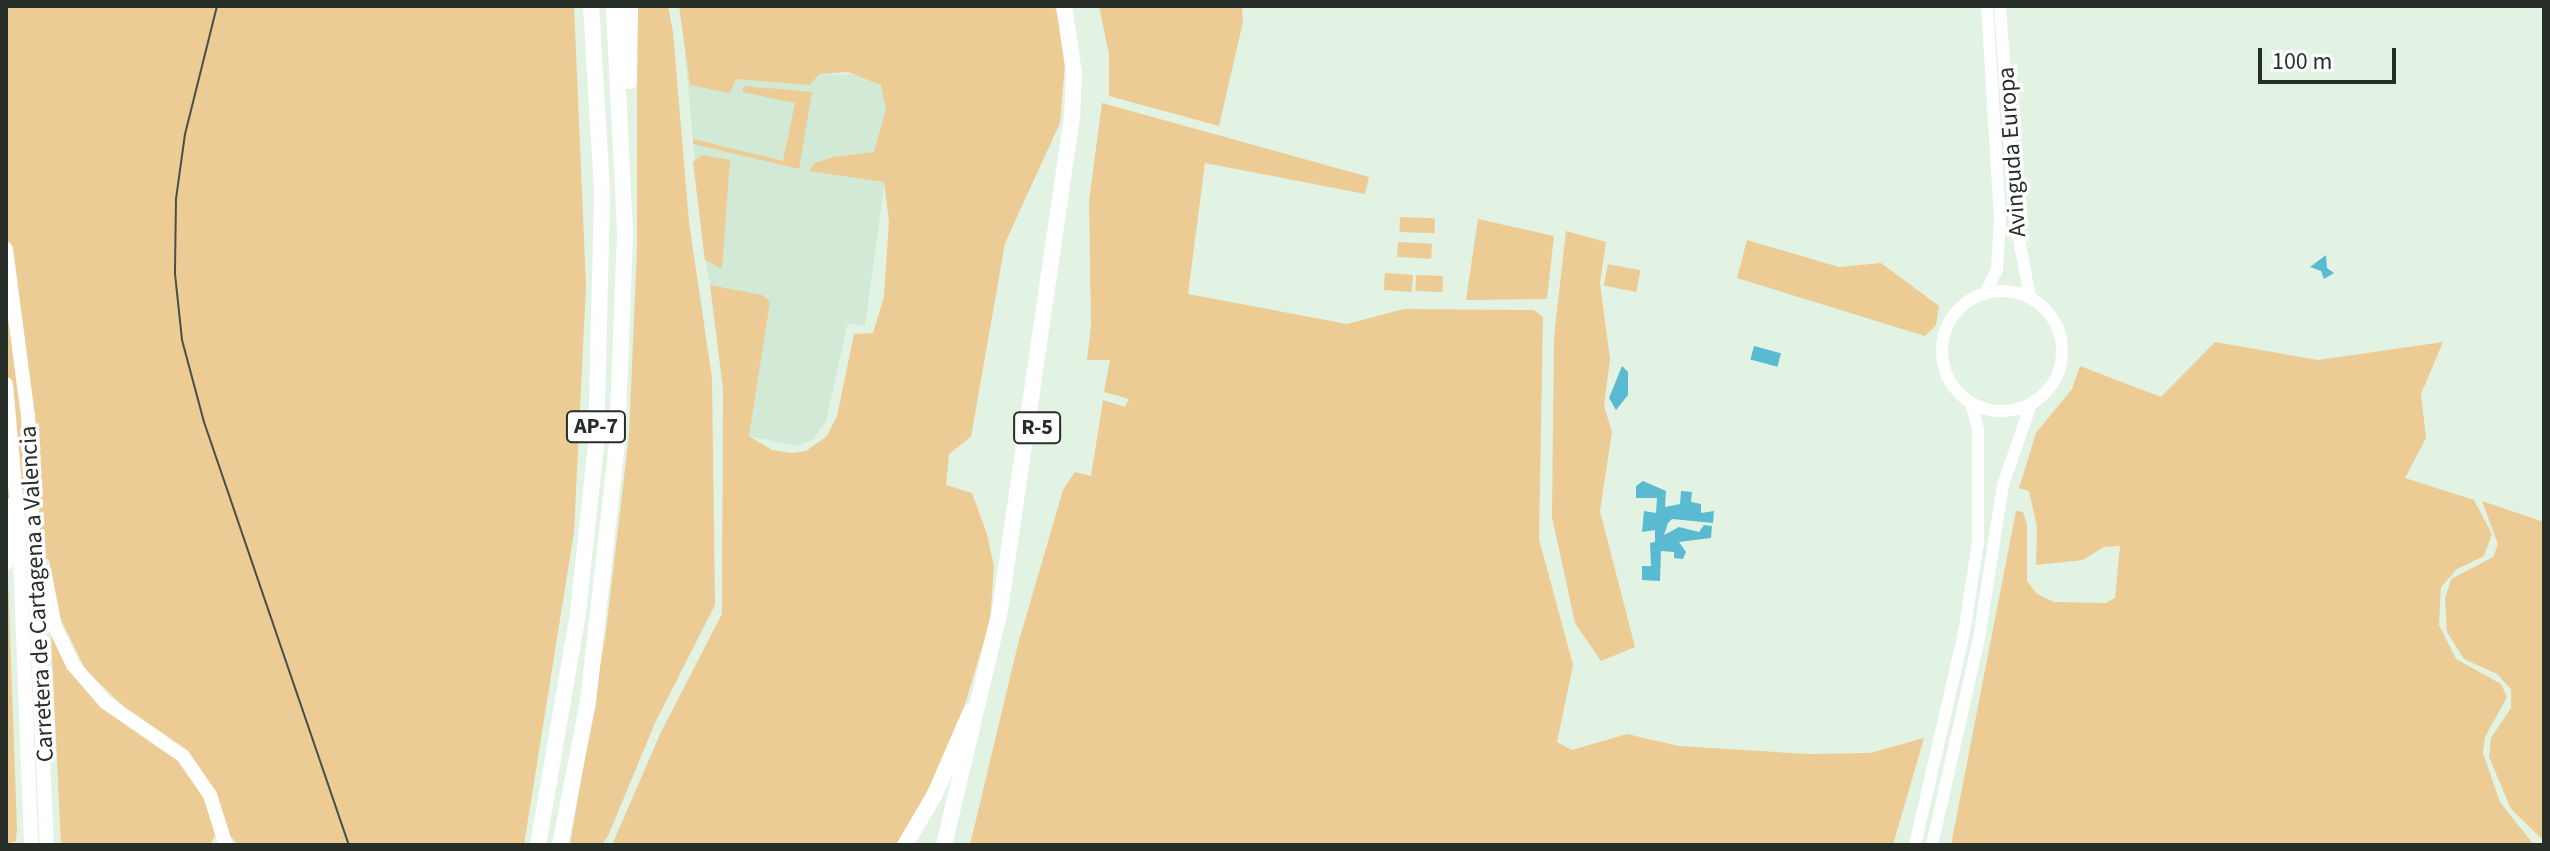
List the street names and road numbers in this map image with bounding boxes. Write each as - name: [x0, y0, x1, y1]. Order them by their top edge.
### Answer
- street label: Avinguda Europa: [1992, 66, 2032, 238]
- road number: AP-7: [564, 409, 628, 445]
- road number: R-5: [1013, 410, 1061, 446]
- street label: Carretera de Cartagena a Valencia: [14, 425, 60, 763]

